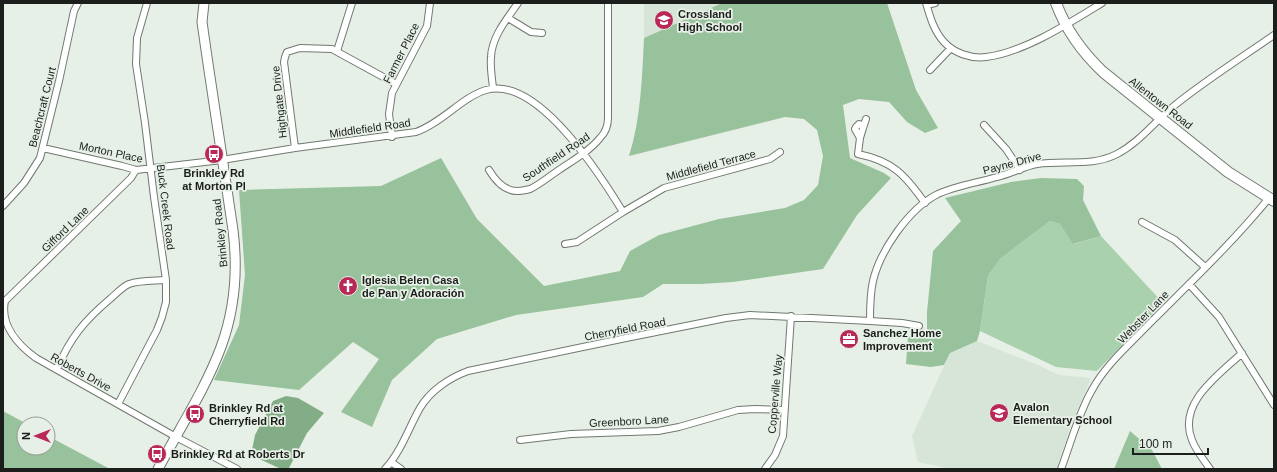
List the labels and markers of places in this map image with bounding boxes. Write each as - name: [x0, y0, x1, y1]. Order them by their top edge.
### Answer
- place label: Crossland High School: [678, 8, 742, 33]
- school or university icon: Crossland High School: [653, 9, 675, 31]
- bus stop icon: Brinkley Rd at Morton Pl: [203, 143, 225, 165]
- place label: Brinkley Rd at Morton Pl: [182, 167, 246, 192]
- place label: Iglesia Belen Casa de Pan y Adoración: [362, 274, 465, 299]
- church icon: Iglesia Belen Casa de Pan y Adoración: [337, 275, 359, 297]
- place label: Sanchez Home Improvement: [863, 327, 941, 352]
- office icon: Sanchez Home Improvement: [838, 328, 860, 350]
- place label: Avalon Elementary School: [1013, 401, 1112, 426]
- place label: Brinkley Rd at Cherryfield Rd: [209, 402, 285, 427]
- school or university icon: Avalon Elementary School: [988, 402, 1010, 424]
- bus stop icon: Brinkley Rd at Cherryfield Rd: [184, 403, 206, 425]
- bus stop icon: Brinkley Rd at Roberts Dr: [146, 443, 168, 465]
- place label: Brinkley Rd at Roberts Dr: [171, 448, 306, 460]

